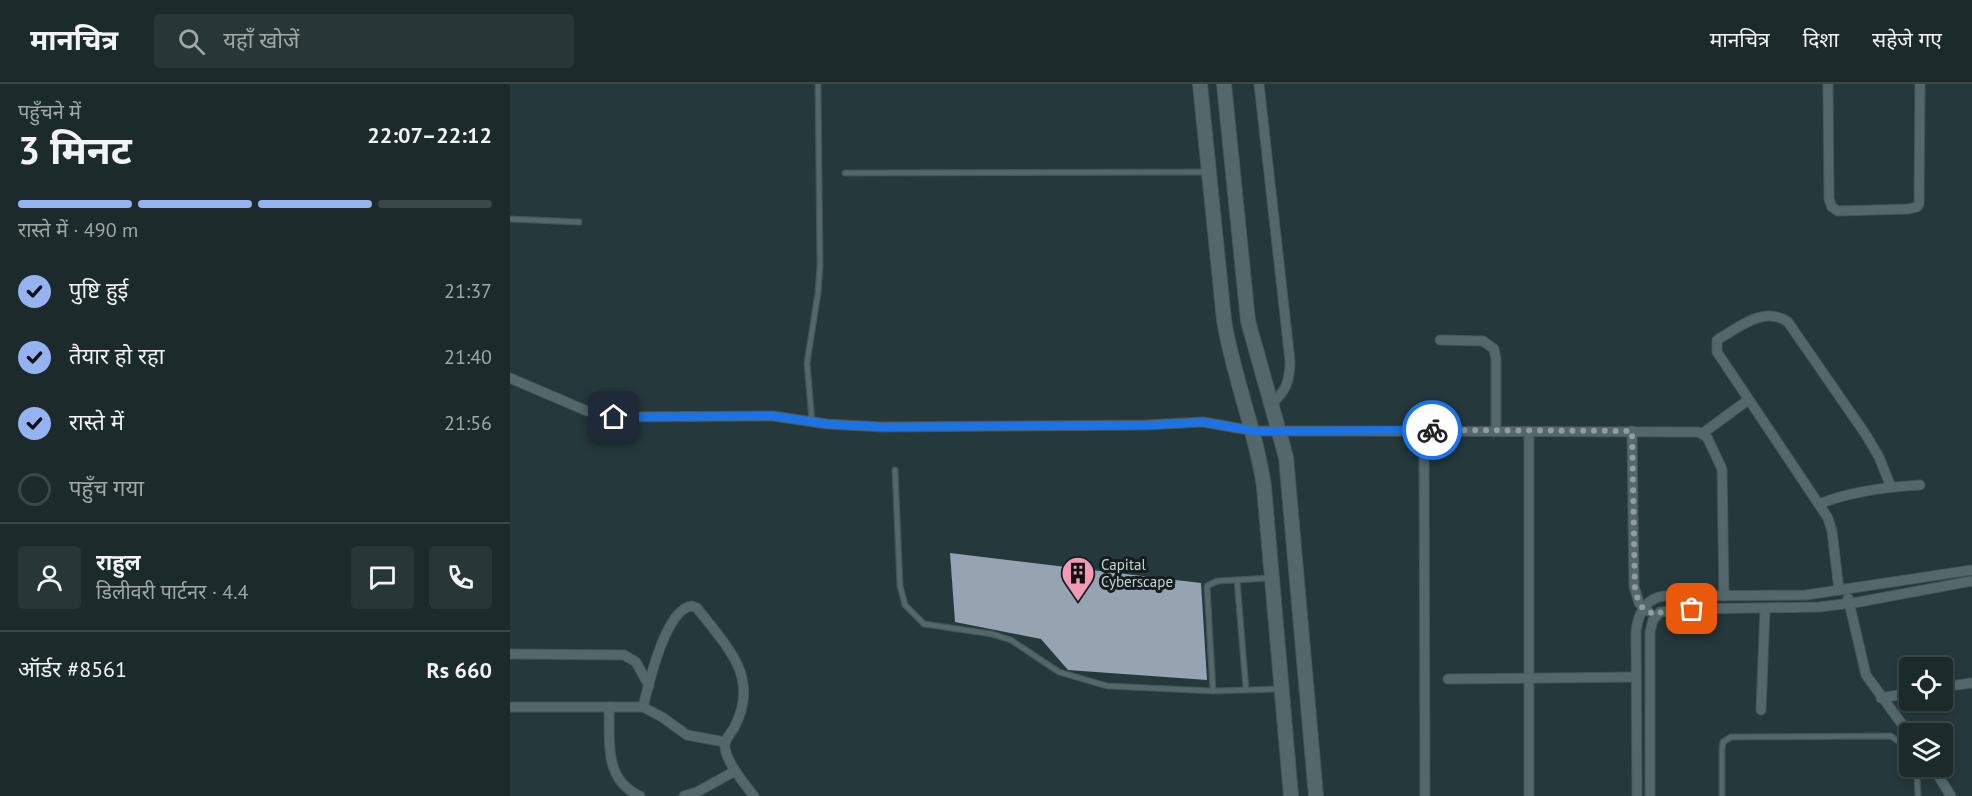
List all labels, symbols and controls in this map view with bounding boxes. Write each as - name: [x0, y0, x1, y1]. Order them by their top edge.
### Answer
- search box: [154, 14, 574, 68]
- text: मानचित्र: [30, 21, 118, 58]
- icon: search: [175, 25, 208, 58]
- text: यहाँ खोजें: [223, 26, 299, 54]
- text: मानचित्र: [1710, 26, 1770, 53]
- text: दिशा: [1803, 26, 1839, 53]
- text: सहेजे गए: [1872, 26, 1942, 53]
- text: पहुँचने में: [18, 99, 81, 125]
- text: 22:07–22:12: [367, 121, 492, 149]
- text: 3 मिनट: [18, 124, 132, 175]
- text: रास्ते में · 490 m: [18, 217, 138, 243]
- icon: check: [18, 275, 51, 308]
- text: पुष्टि हुई: [69, 276, 128, 304]
- text: 21:37: [444, 278, 492, 304]
- icon: check: [18, 341, 51, 374]
- text: तैयार हो रहा: [69, 342, 165, 370]
- text: 21:40: [444, 344, 492, 370]
- pin: [588, 391, 639, 442]
- icon: home: [597, 400, 630, 433]
- courier: [1402, 400, 1462, 460]
- icon: check: [18, 407, 51, 440]
- text: रास्ते में: [69, 408, 124, 436]
- text: 21:56: [444, 410, 492, 436]
- icon: bike: [1416, 414, 1449, 447]
- text: पहुँच गया: [69, 474, 144, 502]
- button: person: [18, 546, 81, 609]
- button: chat: [351, 546, 414, 609]
- button: phone: [429, 546, 492, 609]
- text: राहुल: [96, 548, 141, 576]
- building icon: Capital Cyberscape: [1060, 555, 1096, 602]
- place label: Capital Cyberscape: [1101, 555, 1173, 591]
- text: डिलीवरी पार्टनर · 4.4: [96, 579, 248, 605]
- pin: [1666, 583, 1717, 634]
- icon: bag: [1675, 592, 1708, 625]
- text: ऑर्डर #8561: [18, 655, 127, 683]
- text: Rs 660: [426, 656, 492, 684]
- map controls: [1899, 657, 1953, 777]
- button: locate: [1899, 657, 1953, 711]
- button: layers: [1899, 723, 1953, 777]

